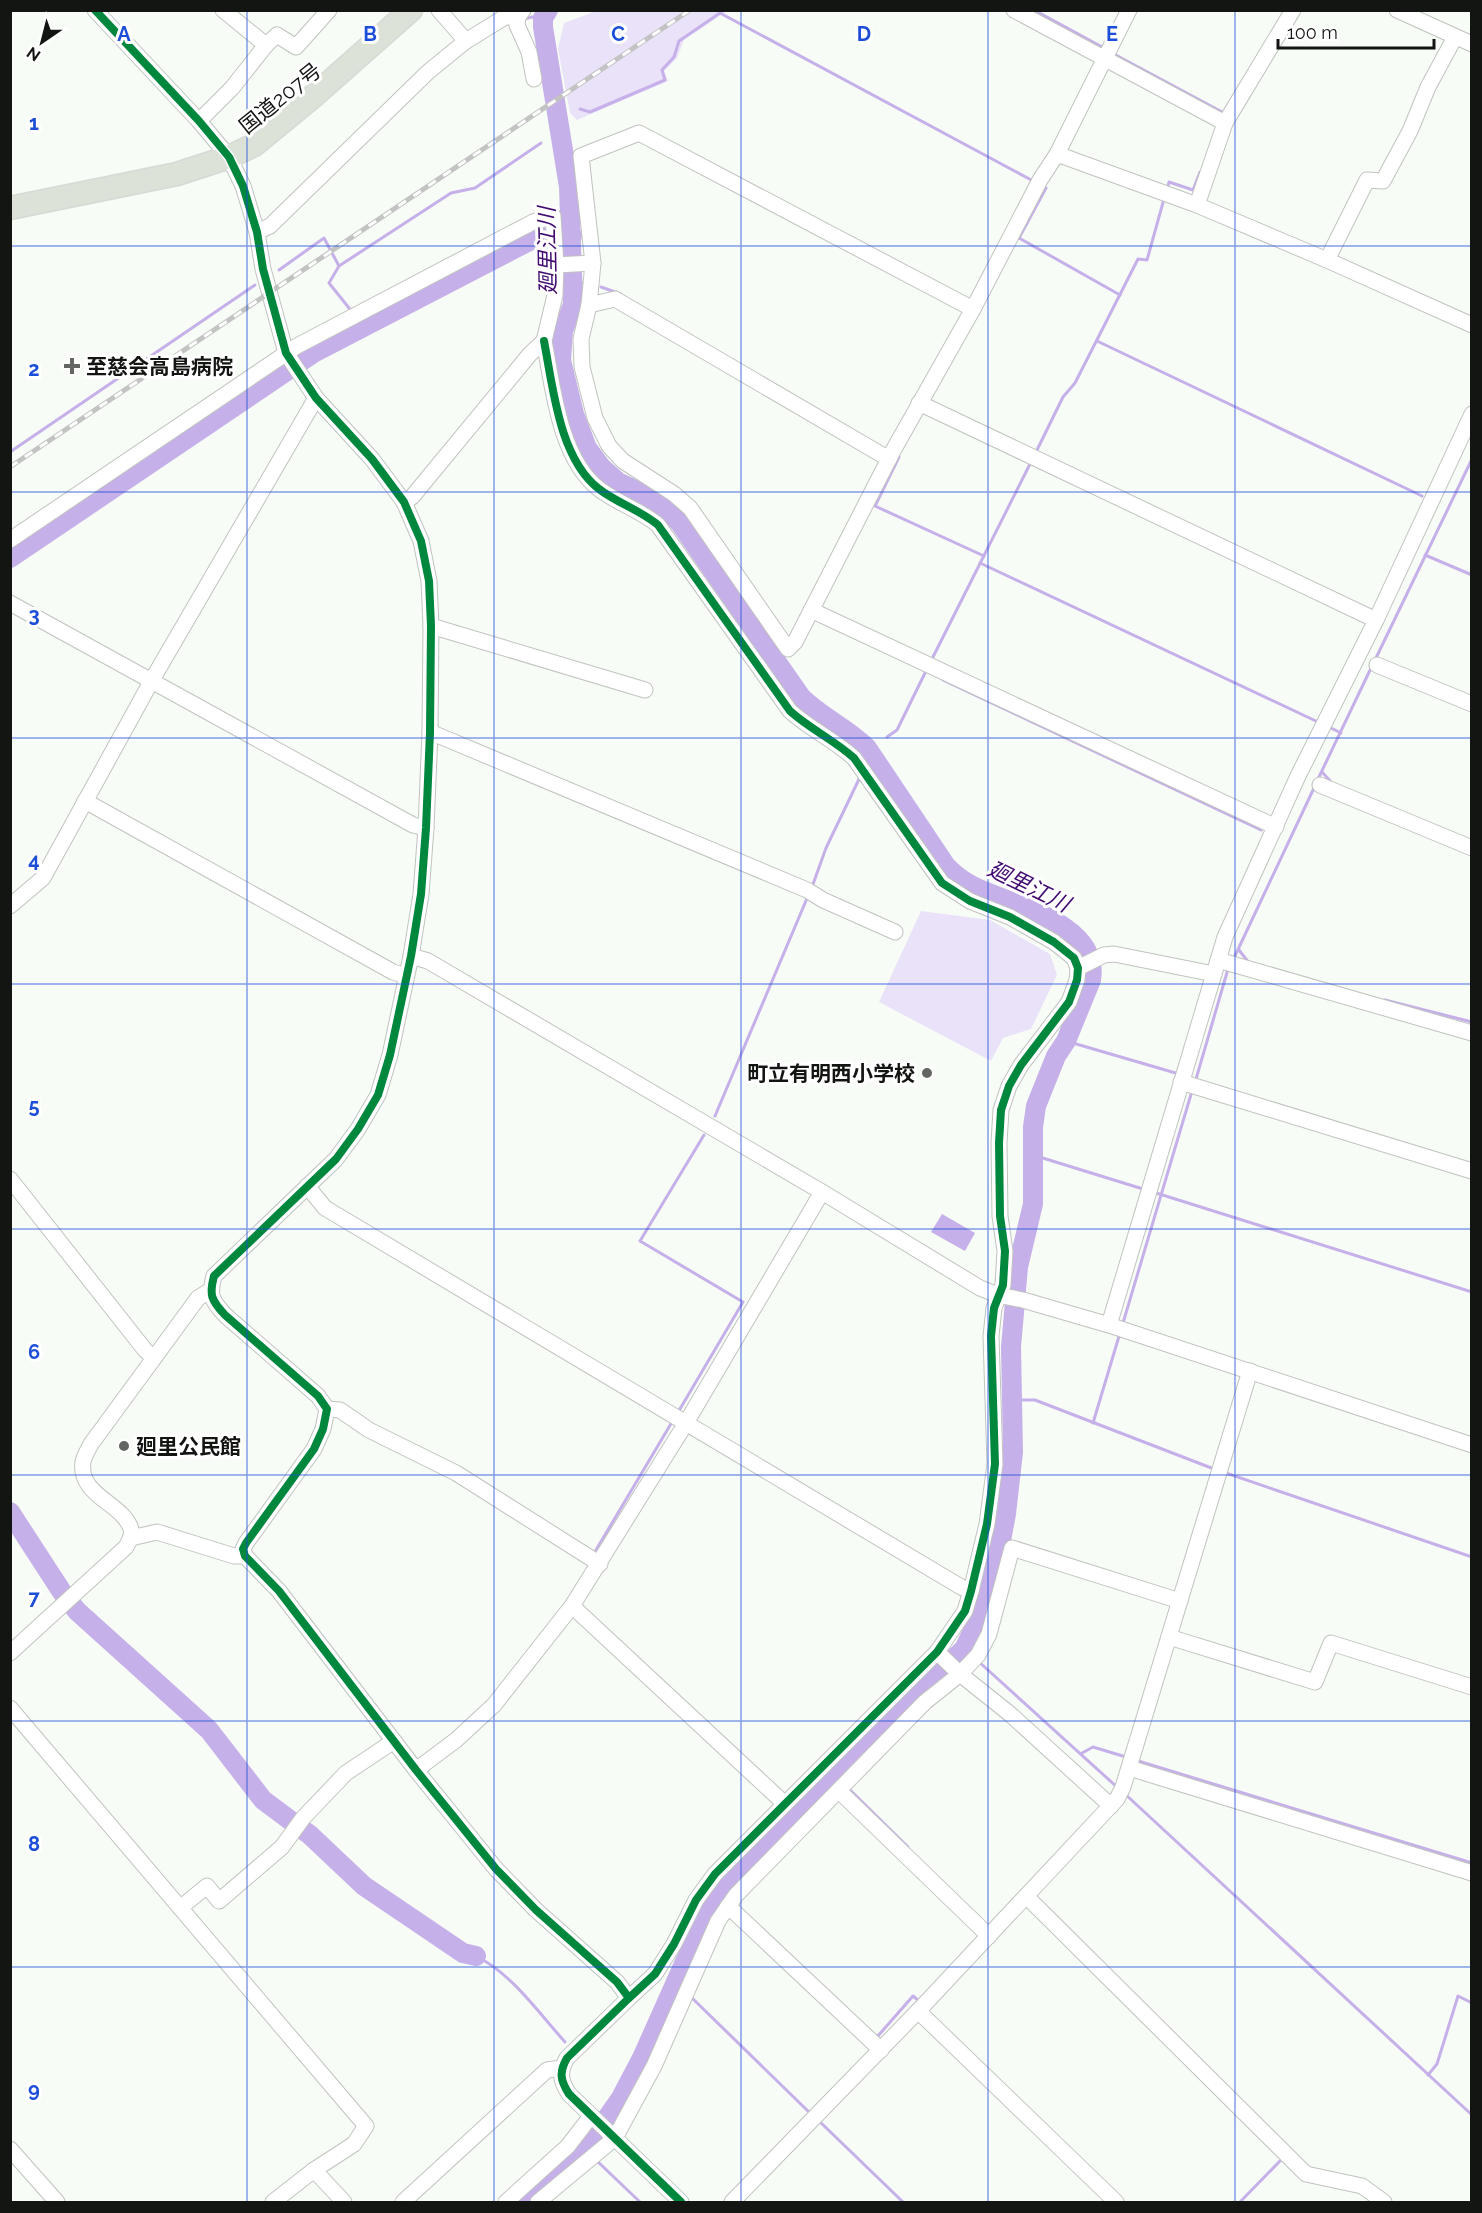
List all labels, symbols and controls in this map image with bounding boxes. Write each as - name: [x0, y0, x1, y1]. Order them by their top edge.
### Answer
- north arrow: [12, 12, 72, 72]
- scale bar: [1278, 12, 1434, 50]
- text: A: [117, 22, 131, 46]
- text: B: [363, 22, 377, 46]
- text: C: [611, 22, 625, 46]
- text: D: [857, 22, 871, 46]
- text: E: [1106, 22, 1118, 46]
- text: 100 m: [1287, 22, 1338, 43]
- text: N: [23, 43, 44, 65]
- street label: 国道207号: [234, 57, 326, 139]
- text: 1: [29, 111, 39, 135]
- water label: 廻里江川: [533, 205, 561, 295]
- place label: 至慈会高島病院: [86, 354, 233, 379]
- text: 2: [28, 357, 40, 381]
- marker: 至慈会高島病院: [63, 357, 81, 375]
- text: 3: [28, 603, 40, 627]
- text: 4: [28, 848, 40, 872]
- water label: 廻里江川: [984, 855, 1076, 918]
- place label: 町立有明西小学校: [747, 1061, 915, 1086]
- marker: 町立有明西小学校: [920, 1066, 934, 1080]
- text: 5: [28, 1094, 40, 1118]
- text: 6: [28, 1340, 40, 1364]
- place label: 廻里公民館: [136, 1434, 241, 1459]
- marker: 廻里公民館: [117, 1439, 131, 1453]
- text: 7: [28, 1586, 40, 1610]
- text: 8: [28, 1832, 40, 1856]
- text: 9: [28, 2078, 40, 2102]

